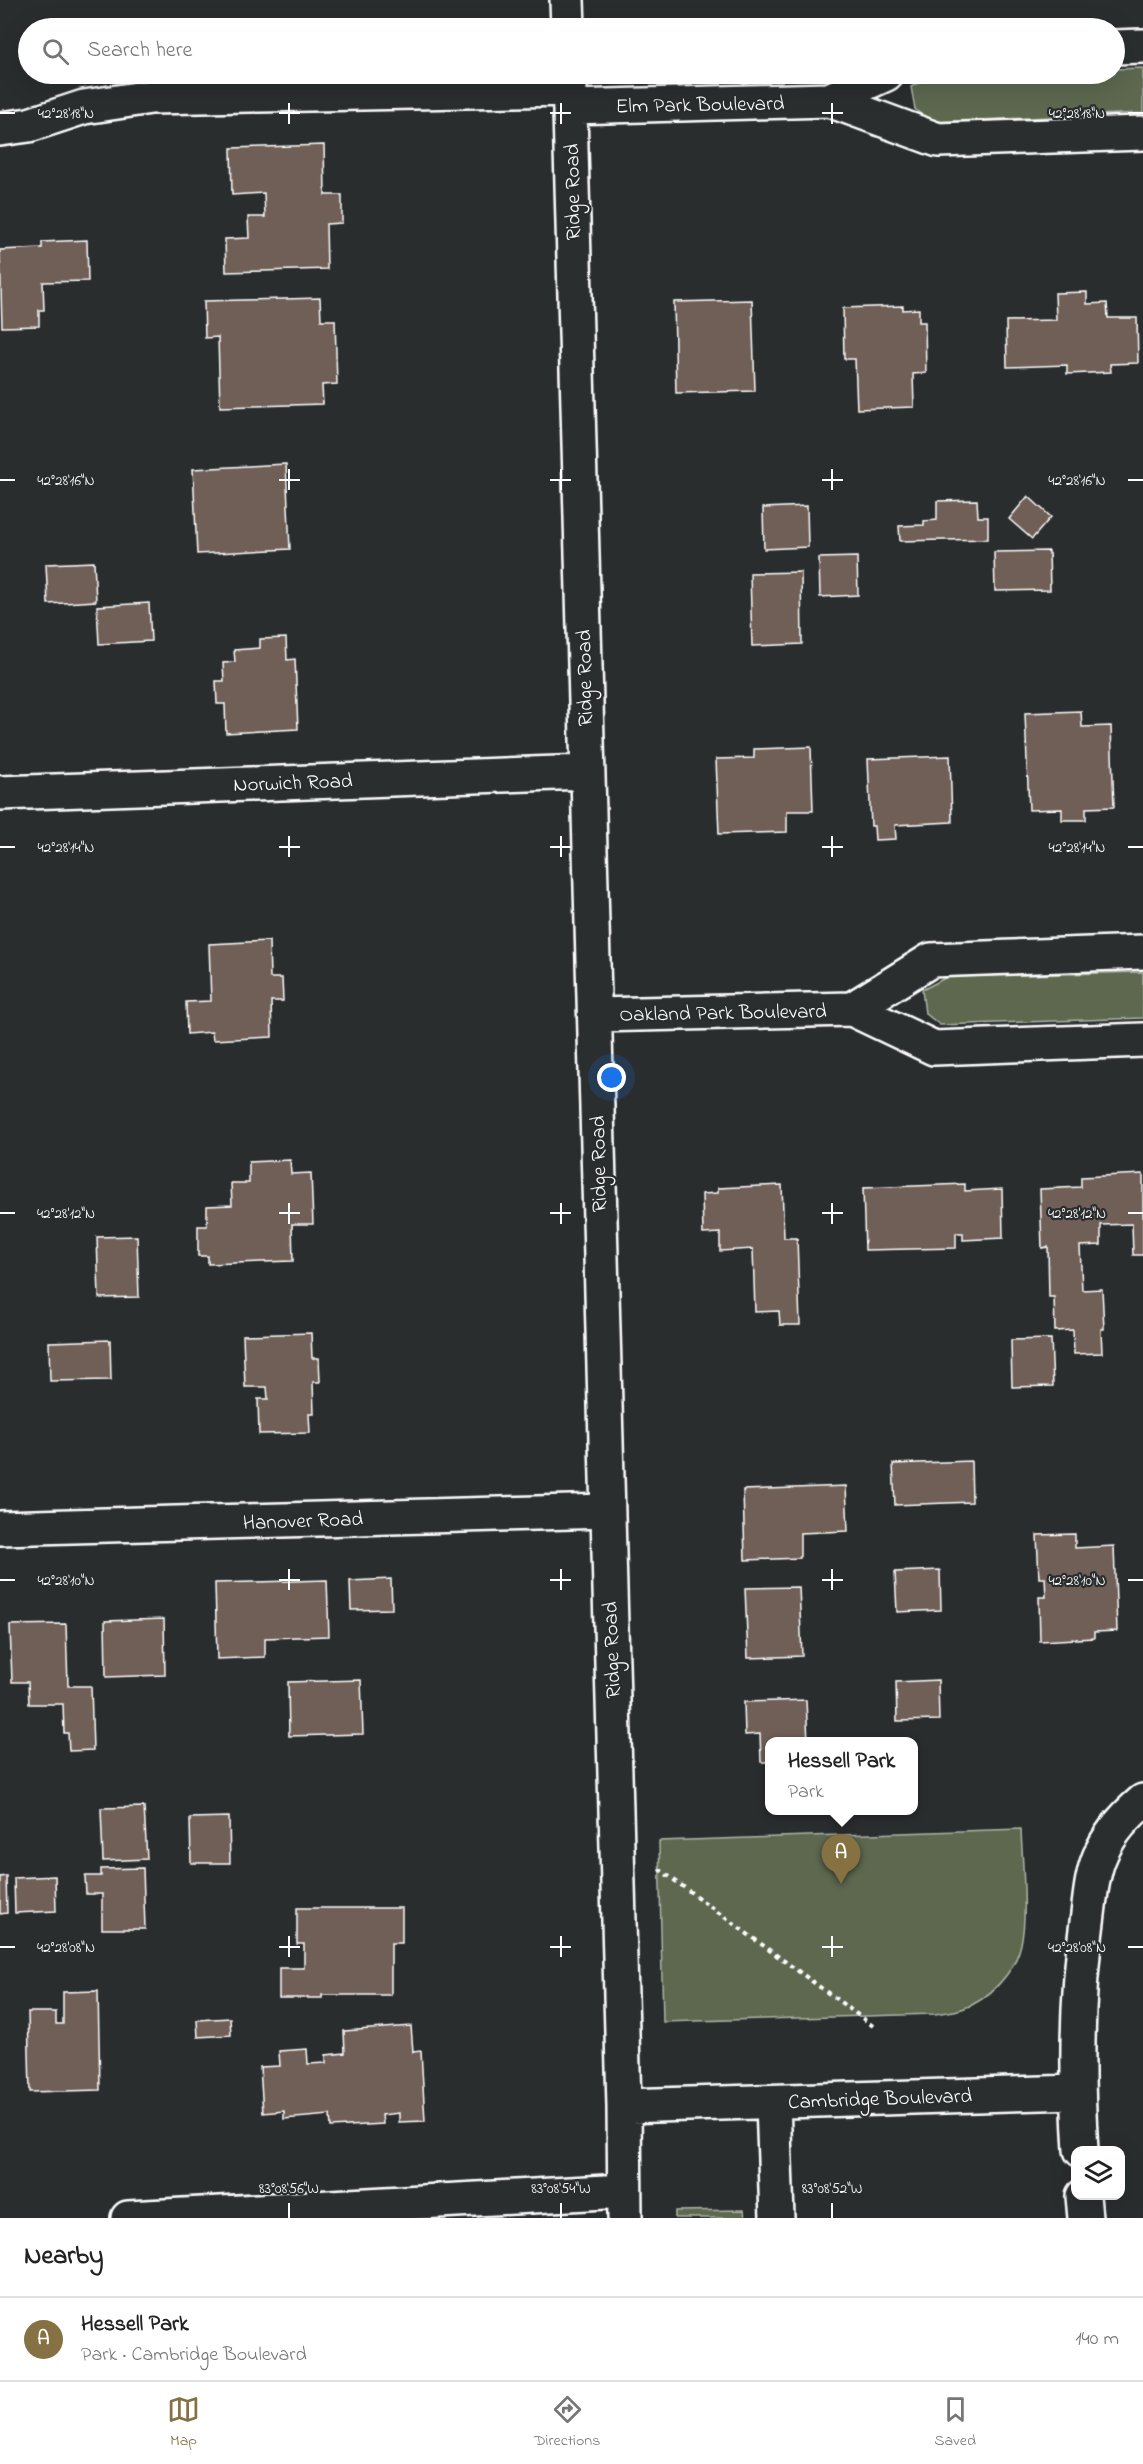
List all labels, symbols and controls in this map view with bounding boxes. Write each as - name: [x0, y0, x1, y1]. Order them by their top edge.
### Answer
- search box: [18, 18, 1125, 84]
- icon: search: [39, 35, 72, 68]
- text: Search here: [87, 35, 192, 67]
- street label: Elm Park Boulevard: [615, 90, 785, 122]
- text: 42°28'18"N: [38, 103, 94, 125]
- text: 42°28'18"N: [1049, 103, 1105, 125]
- street label: Ridge Road: [558, 143, 592, 241]
- text: 42°28'16"N: [37, 470, 95, 492]
- text: 42°28'16"N: [1048, 470, 1106, 492]
- street label: Ridge Road: [570, 629, 604, 727]
- street label: Norwich Road: [233, 767, 353, 801]
- text: 42°28'14"N: [38, 837, 94, 859]
- text: 42°28'14"N: [1049, 837, 1105, 859]
- street label: Oakland Park Boulevard: [619, 997, 827, 1031]
- your location: [597, 1063, 626, 1092]
- street label: Ridge Road: [584, 1115, 618, 1213]
- text: 42°28'12"N: [37, 1203, 95, 1225]
- text: 42°28'12"N: [1048, 1203, 1106, 1225]
- street label: Hanover Road: [242, 1505, 364, 1539]
- text: 42°28'10"N: [37, 1570, 95, 1592]
- text: 42°28'10"N: [1048, 1570, 1106, 1592]
- street label: Ridge Road: [596, 1601, 632, 1699]
- popup: [765, 1737, 918, 1815]
- text: Hessell Park: [788, 1746, 895, 1778]
- text: Park: [788, 1778, 824, 1807]
- pin: A: [822, 1834, 860, 1884]
- text: 42°28'08"N: [37, 1937, 95, 1959]
- text: 42°28'08"N: [1048, 1937, 1106, 1959]
- street label: Cambridge Boulevard: [788, 2082, 973, 2120]
- map controls: [1071, 2146, 1125, 2200]
- button: layers: [1071, 2146, 1125, 2200]
- text: 83°08'56"W: [259, 2178, 319, 2200]
- text: 83°08'54"W: [531, 2178, 591, 2200]
- text: 83°08'52"W: [802, 2178, 862, 2200]
- text: Nearby: [24, 2238, 103, 2276]
- text: Hessell Park: [81, 2309, 189, 2341]
- text: A: [37, 2325, 50, 2354]
- text: 140 m: [1075, 2325, 1119, 2354]
- text: Park · Cambridge Boulevard: [81, 2341, 307, 2370]
- tab: Map: [167, 2393, 200, 2453]
- tab: Directions: [534, 2393, 600, 2453]
- tab: Saved: [934, 2393, 976, 2453]

